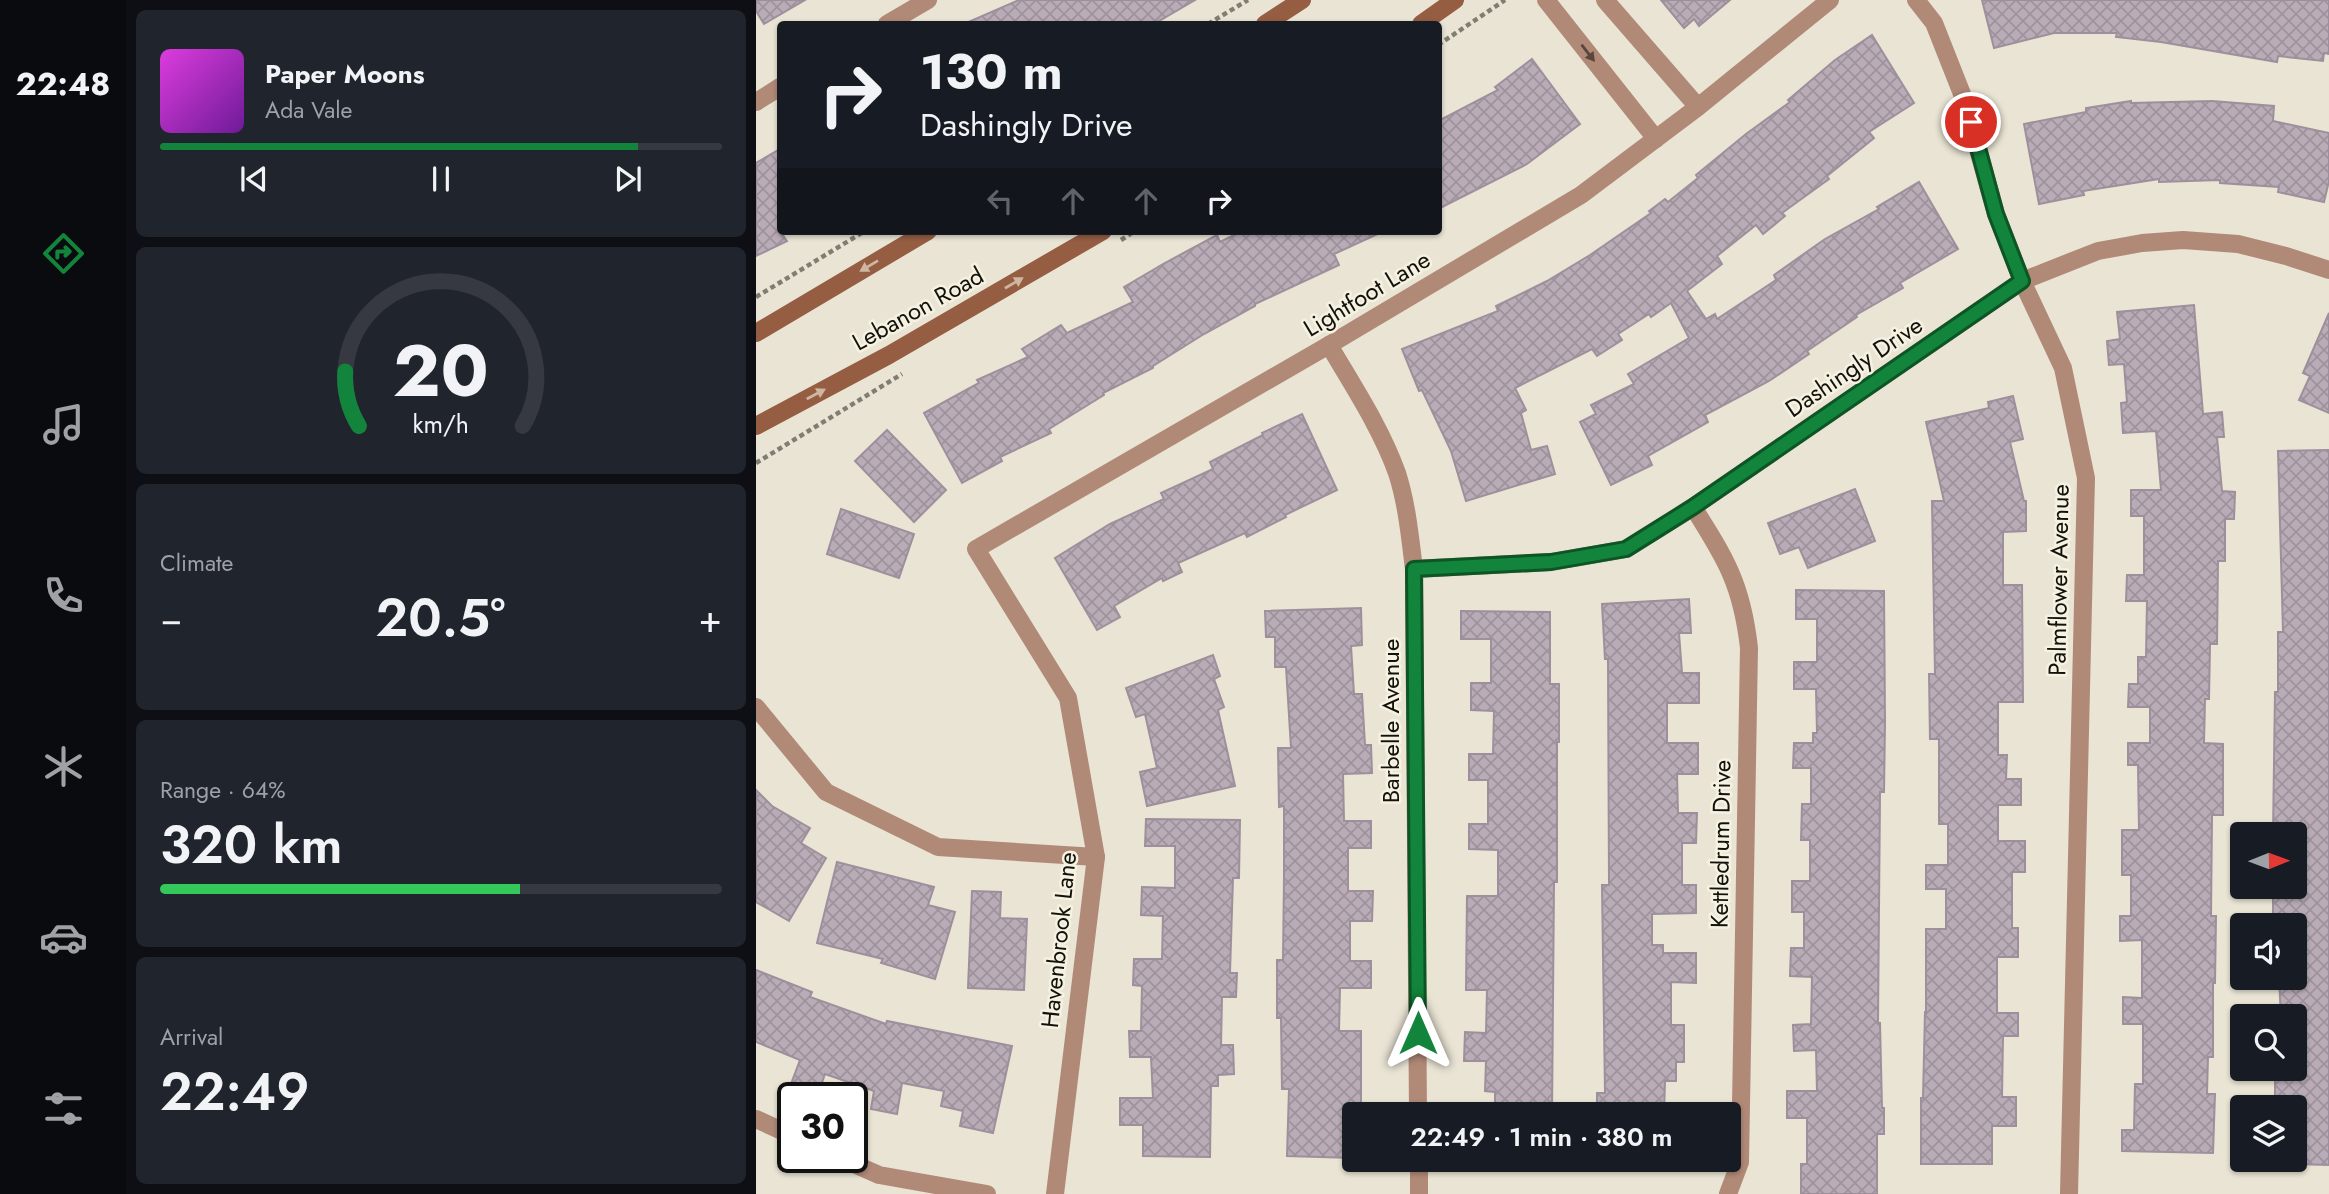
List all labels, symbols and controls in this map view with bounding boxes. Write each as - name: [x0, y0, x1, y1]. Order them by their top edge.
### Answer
- text: 130 m: [920, 37, 1063, 107]
- one-way arrow: [1581, 44, 1596, 62]
- icon: right: [805, 49, 896, 140]
- text: Paper Moons: [265, 55, 425, 93]
- text: 22:48: [16, 61, 110, 107]
- pin: [1941, 92, 2001, 152]
- text: Ada Vale: [265, 93, 352, 127]
- text: Dashingly Drive: [920, 102, 1132, 148]
- icon: arrive: [1952, 103, 1990, 141]
- icon: previous: [235, 160, 273, 198]
- icon: pause: [422, 160, 460, 198]
- icon: next: [609, 160, 647, 198]
- icon: left: [981, 182, 1019, 220]
- icon: ahead: [1054, 182, 1092, 220]
- icon: ahead: [1127, 182, 1165, 220]
- icon: right: [1200, 182, 1238, 220]
- icon: directions: [39, 229, 88, 278]
- street label: Lightfoot Lane: [1297, 242, 1437, 345]
- street label: Lebanon Road: [846, 258, 990, 359]
- one-way arrow: [859, 260, 878, 272]
- one-way arrow: [1005, 277, 1024, 289]
- street label: Dashingly Drive: [1778, 308, 1930, 426]
- text: 20: [393, 319, 489, 424]
- one-way arrow: [806, 388, 826, 400]
- icon: music: [39, 400, 88, 449]
- text: km/h: [413, 406, 469, 442]
- street label: Palmflower Avenue: [2039, 484, 2078, 676]
- text: Climate: [160, 546, 233, 580]
- icon: phone: [39, 571, 88, 620]
- text: 20.5°: [376, 580, 505, 656]
- text: −: [160, 591, 182, 646]
- text: +: [699, 591, 722, 646]
- street label: Barbelle Avenue: [1373, 639, 1408, 803]
- icon: climate: [39, 742, 88, 791]
- street label: Kettledrum Drive: [1702, 760, 1739, 928]
- text: Range · 64%: [160, 773, 286, 807]
- text: 320 km: [160, 807, 343, 883]
- north arrow: [2230, 822, 2306, 900]
- map controls: [2230, 822, 2307, 1172]
- street label: Havenbrook Lane: [1032, 850, 1085, 1030]
- icon: car: [39, 913, 88, 962]
- button: sound: [2230, 913, 2307, 990]
- position arrow: [1381, 996, 1455, 1070]
- button: search: [2230, 1004, 2307, 1081]
- text: Arrival: [160, 1020, 223, 1054]
- text: 22:49: [160, 1054, 310, 1130]
- speed limit sign: 30: [777, 1082, 868, 1173]
- icon: filters: [39, 1084, 88, 1133]
- button: layers: [2230, 1095, 2307, 1172]
- text: 22:49 · 1 min · 380 m: [1410, 1118, 1673, 1156]

